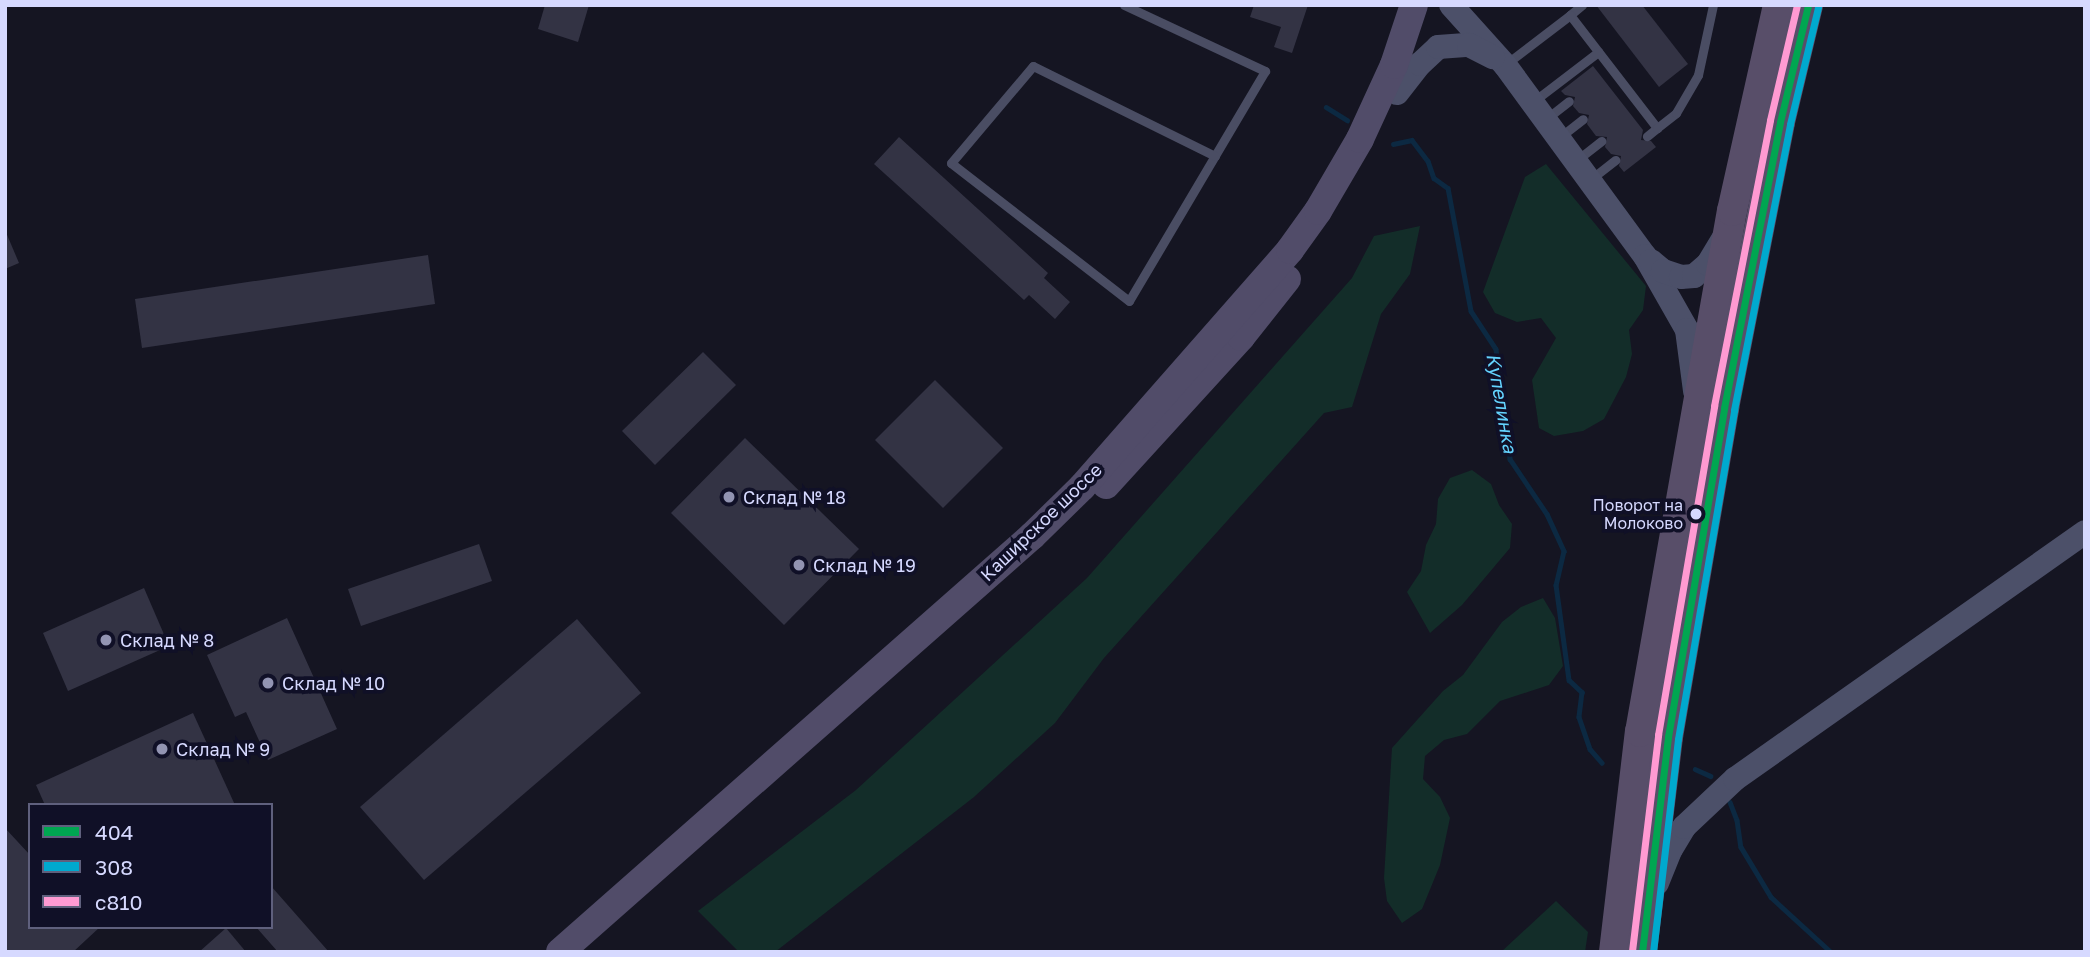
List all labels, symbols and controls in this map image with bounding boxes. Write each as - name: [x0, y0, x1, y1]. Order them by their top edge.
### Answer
- water label: Купелинка: [1482, 351, 1522, 455]
- street label: Каширское шоссе: [976, 459, 1106, 585]
- place label: Склад № 18: [743, 486, 846, 508]
- marker: Склад № 18: [721, 489, 737, 505]
- place label: Поворот на Молоково: [1593, 495, 1683, 533]
- marker: Поворот на Молоково: [1689, 507, 1703, 521]
- place label: Склад № 19: [813, 554, 916, 576]
- marker: Склад № 19: [791, 557, 807, 573]
- place label: Склад № 8: [120, 629, 214, 651]
- marker: Склад № 8: [98, 632, 114, 648]
- place label: Склад № 10: [282, 672, 385, 694]
- marker: Склад № 10: [260, 675, 276, 691]
- place label: Склад № 9: [176, 738, 270, 760]
- marker: Склад № 9: [154, 741, 170, 757]
- legend: [28, 803, 273, 929]
- text: 404: [95, 819, 134, 845]
- text: 308: [95, 854, 133, 880]
- text: с810: [95, 889, 142, 915]

